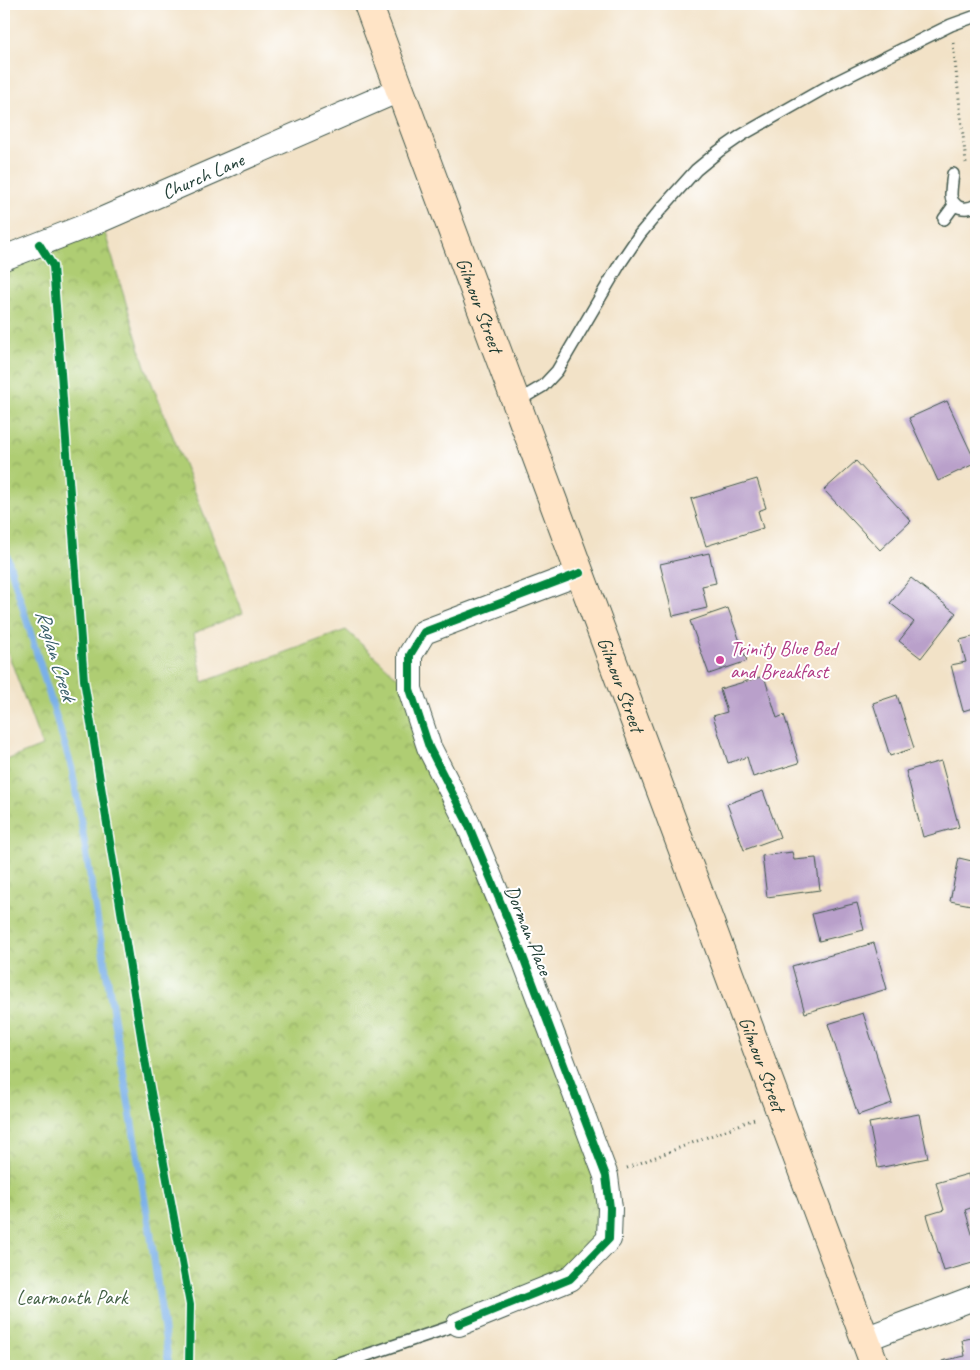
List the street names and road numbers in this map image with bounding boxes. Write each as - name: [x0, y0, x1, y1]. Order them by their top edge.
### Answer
- street label: Church Lane: [158, 147, 249, 205]
- street label: Gilmour Street: [450, 254, 510, 359]
- street label: Gilmour Street: [592, 634, 651, 739]
- street label: Dorman Place: [499, 882, 558, 980]
- street label: Gilmour Street: [733, 1013, 792, 1118]

